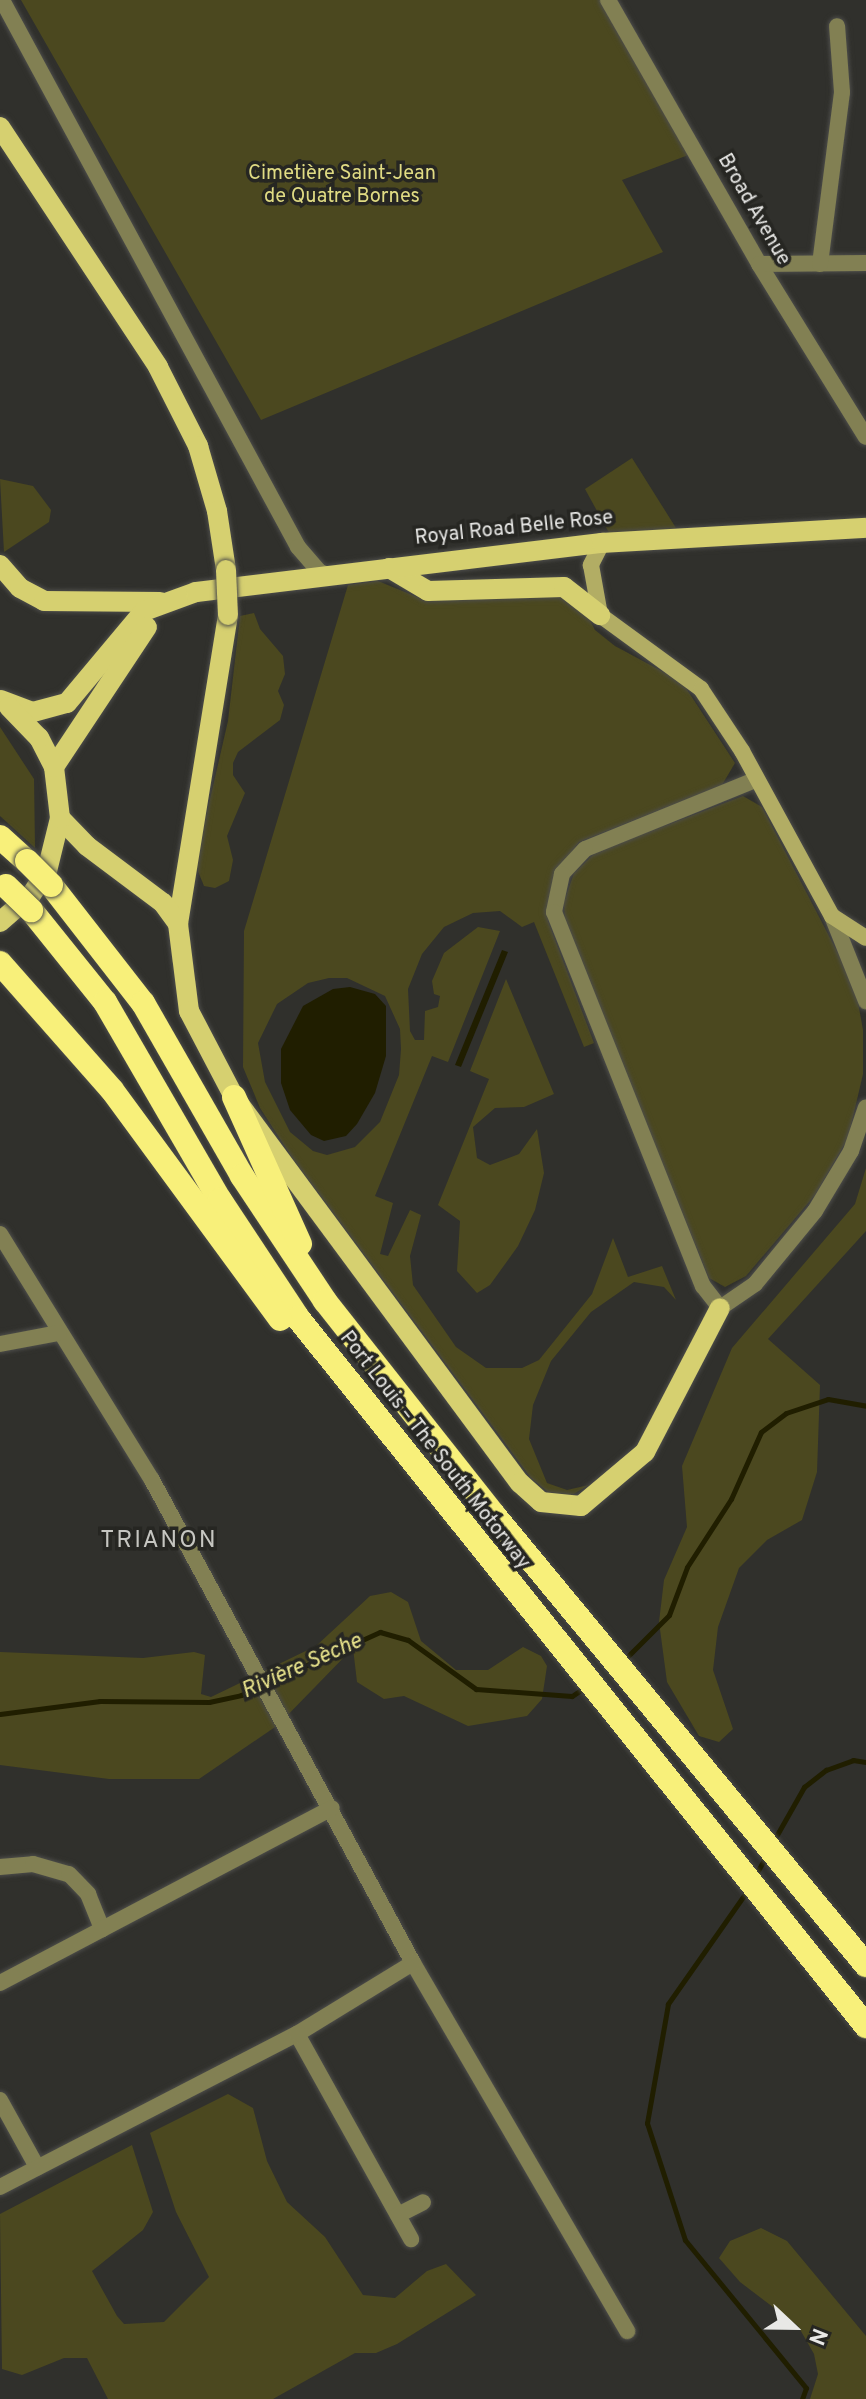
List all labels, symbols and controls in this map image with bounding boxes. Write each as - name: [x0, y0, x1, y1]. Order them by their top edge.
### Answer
- street label: Broad Avenue: [711, 150, 795, 270]
- park label: Cimetière Saint-Jean de Quatre Bornes: [248, 162, 436, 209]
- street label: Royal Road Belle Rose: [414, 507, 614, 551]
- street label: Port Louis – The South Motorway: [333, 1327, 535, 1575]
- district label: TRIANON: [100, 1528, 218, 1556]
- water label: Rivière Sèche: [238, 1629, 366, 1705]
- north arrow: [754, 2287, 834, 2367]
- text: N: [801, 2324, 832, 2349]

